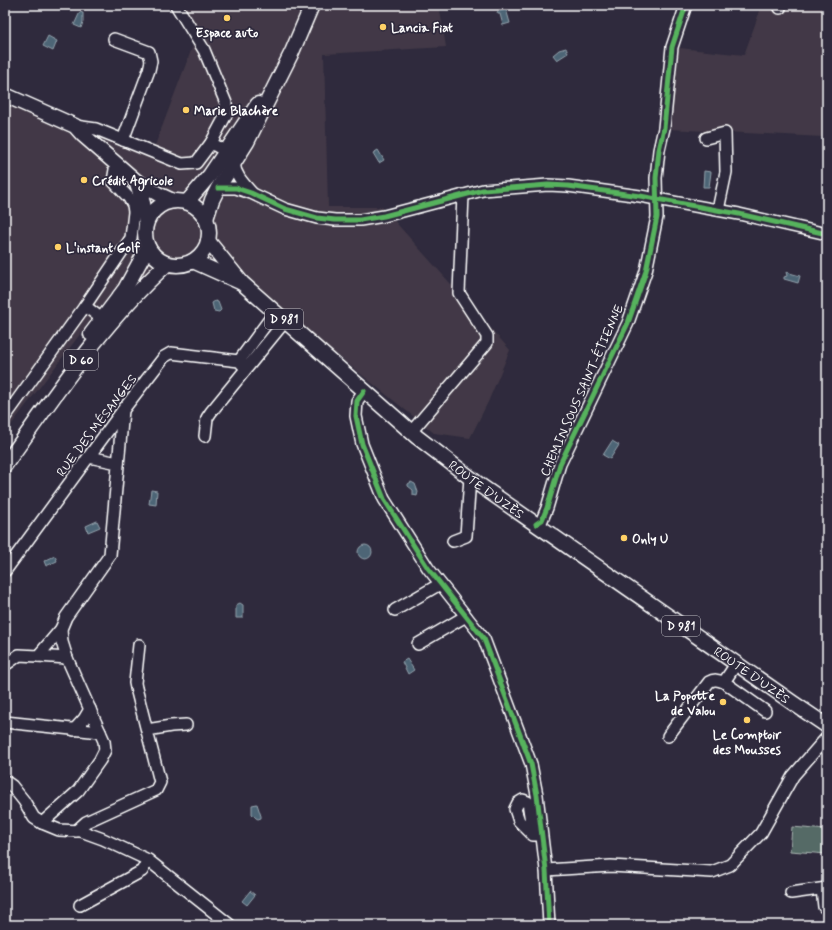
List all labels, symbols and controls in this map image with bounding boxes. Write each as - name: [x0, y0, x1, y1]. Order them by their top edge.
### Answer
- marker: Espace auto: [222, 13, 232, 23]
- place label: Lancia Fiat: [391, 20, 453, 37]
- marker: Lancia Fiat: [378, 22, 388, 32]
- place label: Espace auto: [196, 25, 258, 42]
- place label: Marie Blachère: [194, 103, 279, 120]
- marker: Marie Blachère: [181, 105, 191, 115]
- place label: Crédit Agricole: [92, 173, 173, 192]
- marker: Crédit Agricole: [79, 175, 89, 185]
- place label: L'instant Golf: [66, 240, 140, 257]
- marker: L'instant Golf: [53, 242, 63, 252]
- street label: CHEMIN SOUS SAINT-ÉTIENNE: [536, 301, 628, 479]
- road number: D 981: [265, 309, 303, 329]
- road number: D 60: [64, 350, 98, 370]
- street label: RUE DES MÉSANGES: [52, 371, 141, 480]
- street label: ROUTE D'UZÈS: [444, 457, 527, 523]
- place label: Only U: [632, 531, 668, 548]
- marker: Only U: [619, 533, 629, 543]
- road number: D 981: [662, 616, 700, 636]
- street label: ROUTE D'UZÈS: [710, 643, 793, 708]
- place label: La Popotte de Valou: [655, 688, 716, 720]
- marker: La Popotte de Valou: [718, 697, 728, 707]
- marker: Le Comptoir des Mousses: [742, 715, 752, 725]
- place label: Le Comptoir des Mousses: [713, 727, 782, 759]

